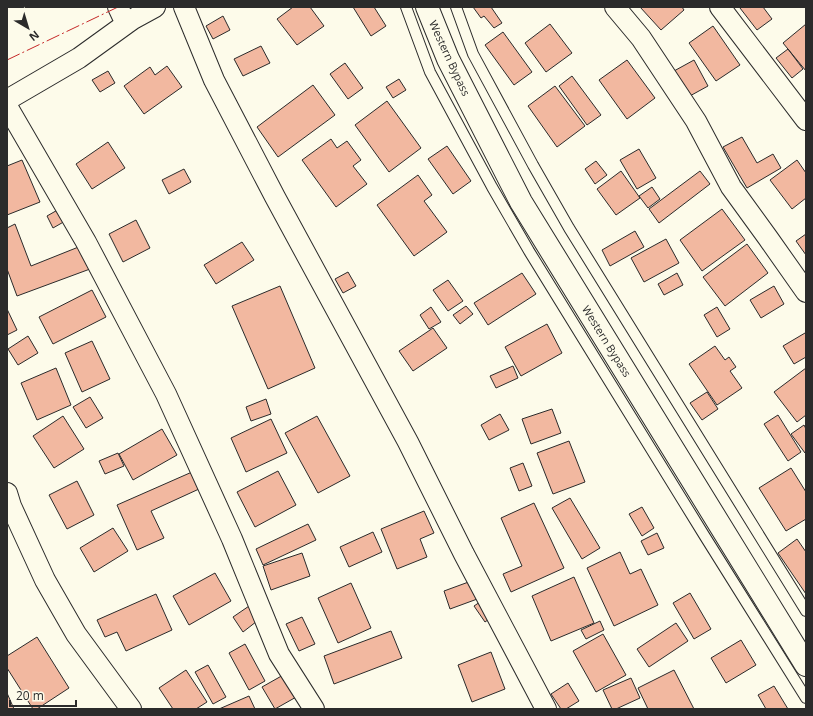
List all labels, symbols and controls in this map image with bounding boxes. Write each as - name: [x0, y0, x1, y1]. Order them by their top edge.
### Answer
- north arrow: [8, 8, 48, 48]
- street label: Western Bypass: [426, 18, 474, 98]
- text: N: [26, 28, 43, 45]
- street label: Western Bypass: [579, 302, 635, 380]
- scale bar: [10, 682, 76, 708]
- text: 20 m: [16, 687, 44, 704]

